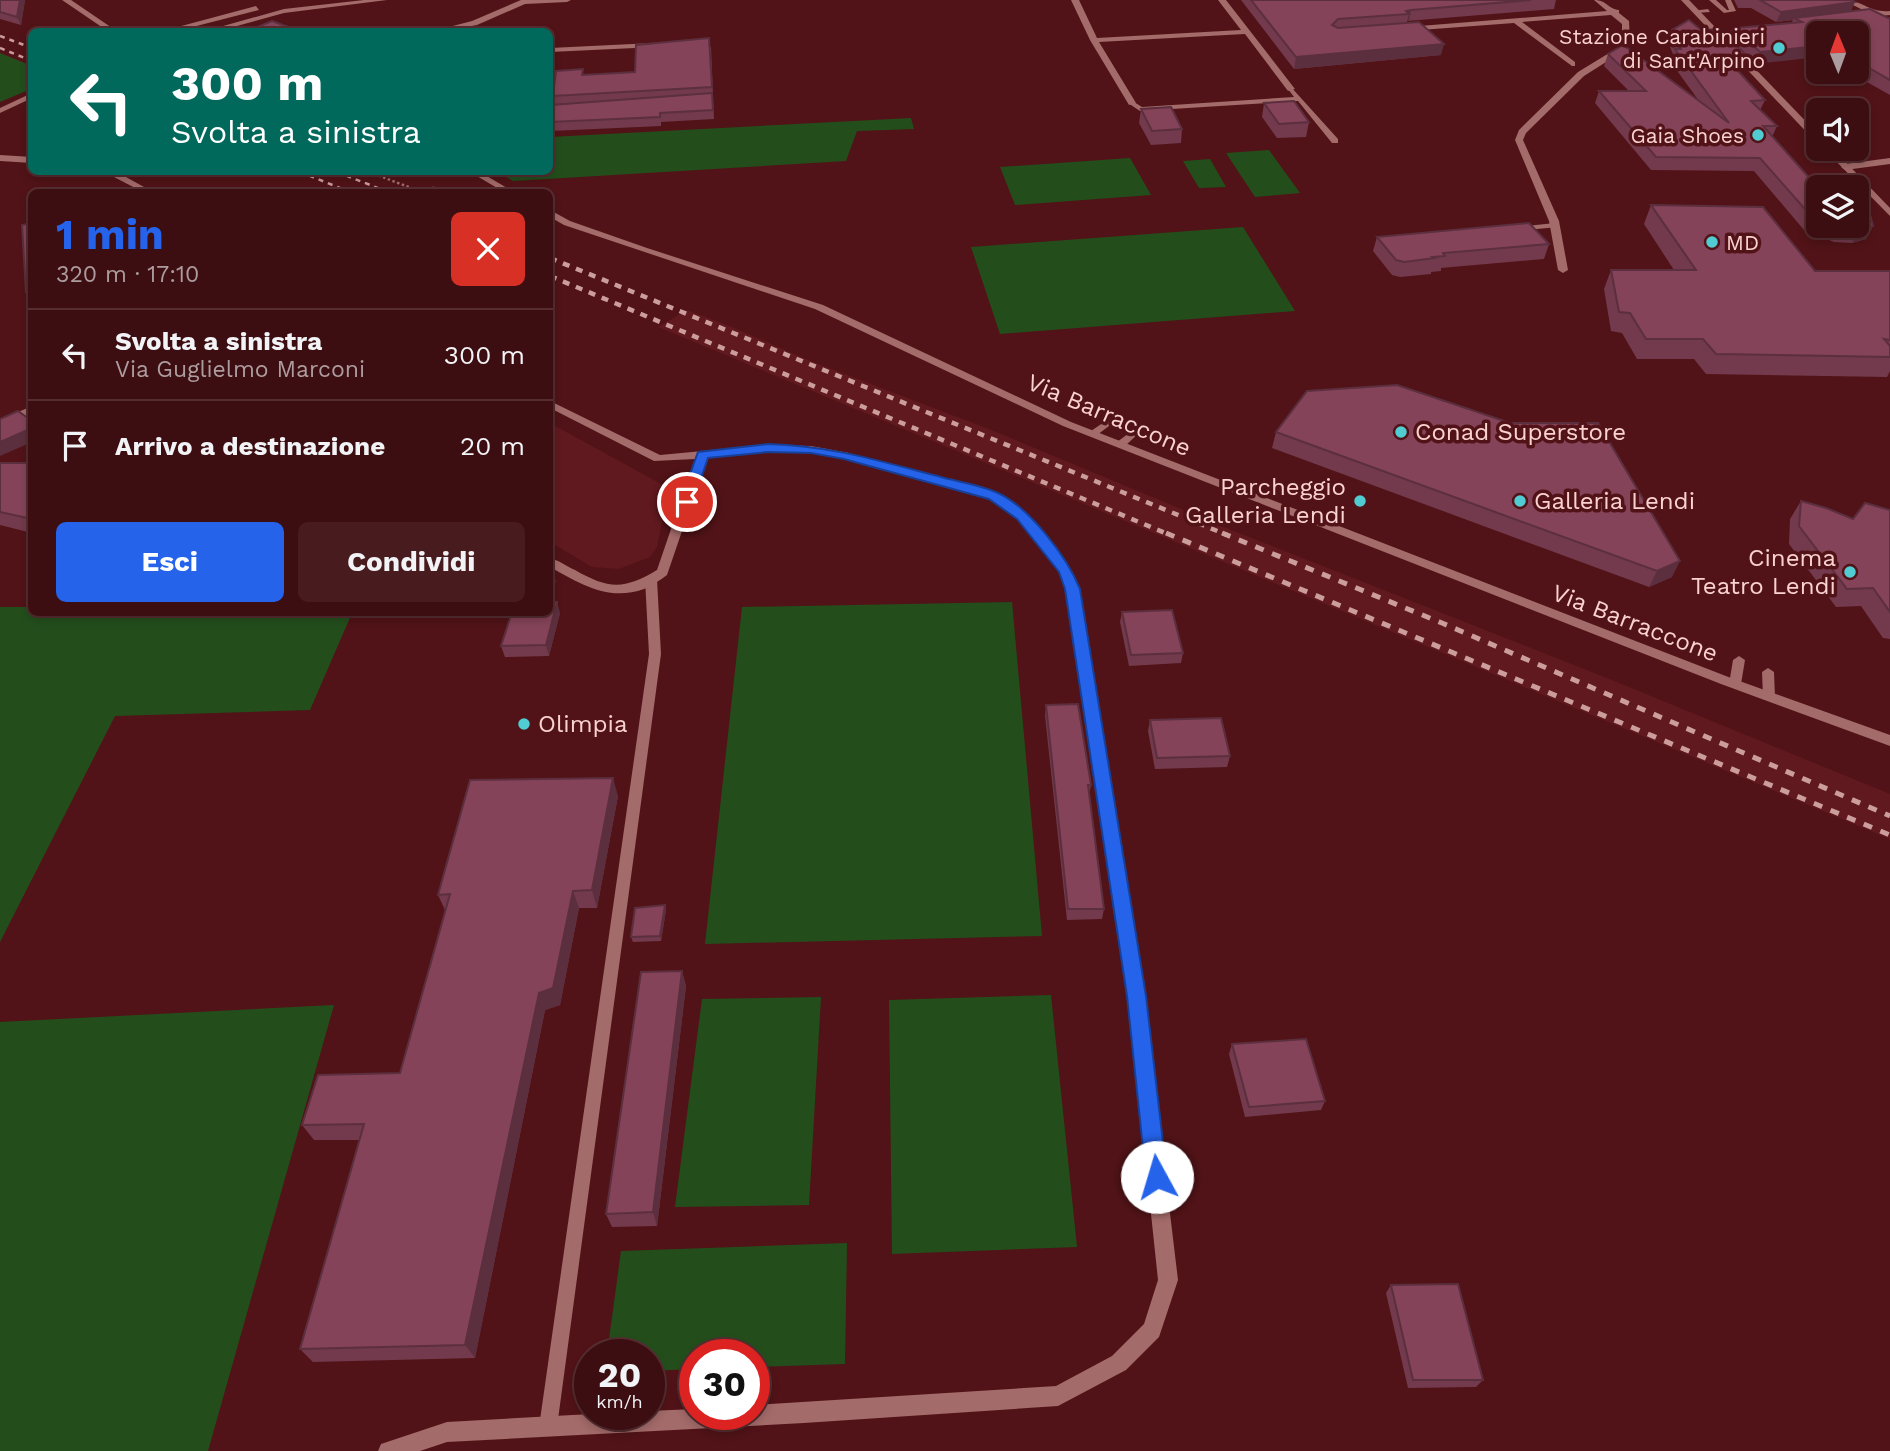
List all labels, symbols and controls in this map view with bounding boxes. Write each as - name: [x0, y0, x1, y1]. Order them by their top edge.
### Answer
- north arrow: [1806, 21, 1869, 84]
- map controls: [1806, 21, 1869, 238]
- place label: Stazione Carabinieri di Sant'Arpino: [1559, 24, 1765, 73]
- marker: Stazione Carabinieri di Sant'Arpino: [1771, 40, 1787, 56]
- text: 300 m: [171, 54, 323, 112]
- icon: left: [56, 56, 147, 147]
- button: sound: [1806, 98, 1869, 161]
- text: Svolta a sinistra: [171, 113, 421, 151]
- place label: Gaia Shoes: [1631, 123, 1744, 148]
- marker: Gaia Shoes: [1750, 127, 1766, 143]
- button: layers: [1806, 175, 1869, 238]
- text: 1 min: [56, 210, 164, 259]
- button: close: [451, 212, 525, 286]
- place label: MD: [1726, 230, 1759, 255]
- marker: MD: [1704, 234, 1720, 250]
- text: 320 m · 17:10: [56, 261, 199, 288]
- text: Svolta a sinistra: [115, 326, 322, 356]
- icon: left: [56, 336, 94, 374]
- text: 300 m: [444, 340, 525, 370]
- text: Via Guglielmo Marconi: [115, 356, 365, 383]
- street label: Via Barraccone: [1023, 368, 1195, 462]
- place label: Conad Superstore: [1415, 418, 1626, 446]
- marker: Conad Superstore: [1393, 424, 1409, 440]
- icon: arrive: [56, 427, 94, 465]
- text: Arrivo a destinazione: [115, 431, 385, 461]
- text: 20 m: [460, 431, 525, 461]
- pin: [657, 472, 717, 532]
- place label: Parcheggio Galleria Lendi: [1185, 473, 1346, 529]
- icon: arrive: [668, 483, 706, 521]
- place label: Galleria Lendi: [1534, 487, 1695, 515]
- marker: Parcheggio Galleria Lendi: [1352, 493, 1368, 509]
- marker: Galleria Lendi: [1512, 493, 1528, 509]
- button: Esci: [56, 522, 284, 602]
- button: Condividi: [298, 522, 525, 602]
- place label: Cinema Teatro Lendi: [1691, 544, 1836, 600]
- marker: Cinema Teatro Lendi: [1842, 564, 1858, 580]
- street label: Via Barraccone: [1548, 579, 1722, 667]
- place label: Olimpia: [538, 710, 628, 738]
- marker: Olimpia: [516, 716, 532, 732]
- position arrow: [1120, 1140, 1194, 1214]
- speed limit sign: 30: [679, 1339, 770, 1430]
- text: 20: [598, 1354, 641, 1396]
- text: km/h: [596, 1391, 643, 1412]

